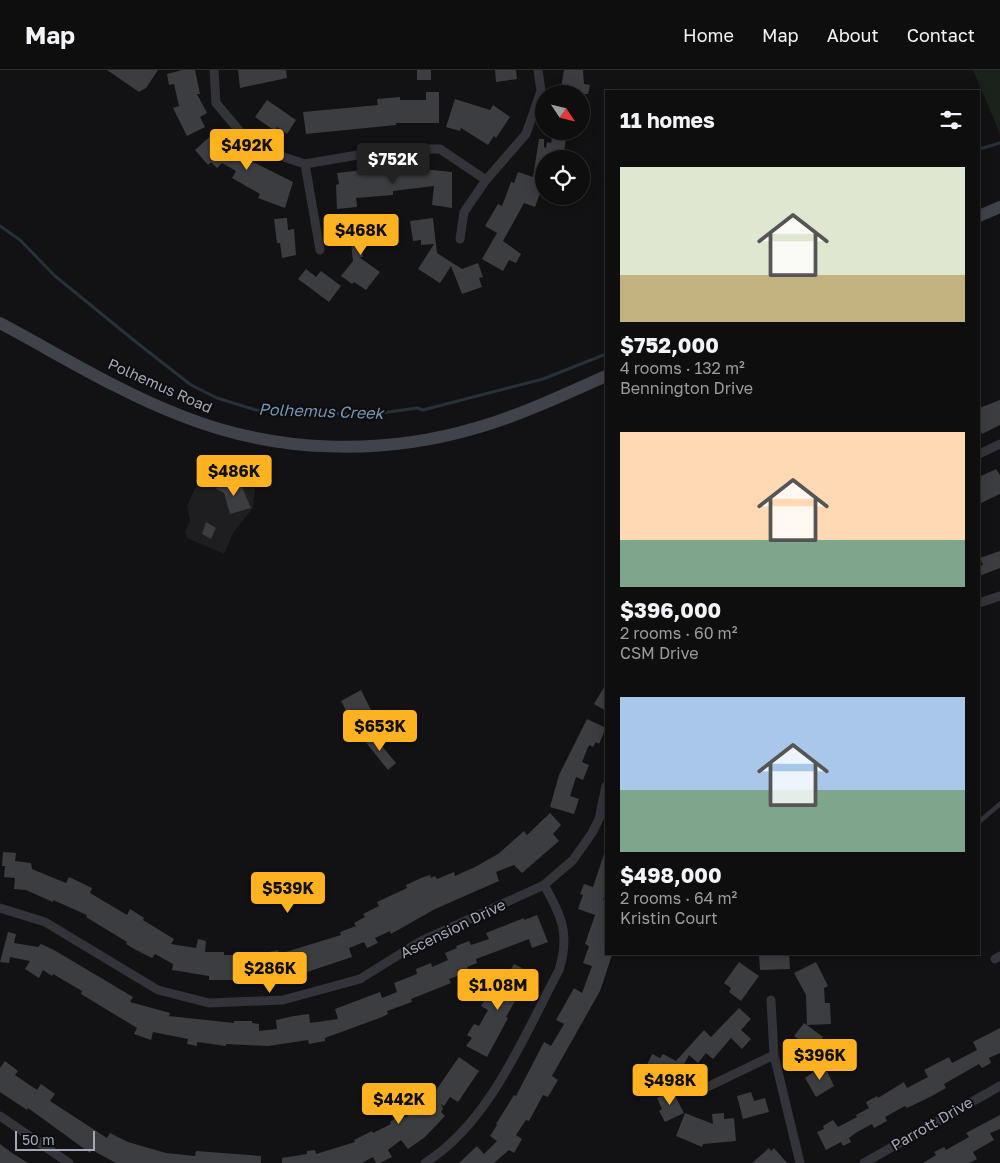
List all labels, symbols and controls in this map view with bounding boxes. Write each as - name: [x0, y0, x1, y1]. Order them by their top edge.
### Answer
- text: Map: [25, 20, 75, 49]
- text: Home: [683, 24, 734, 46]
- text: Map: [762, 24, 799, 46]
- text: About: [827, 24, 879, 46]
- text: Contact: [907, 24, 975, 46]
- north arrow: [535, 85, 590, 140]
- map controls: [535, 85, 590, 205]
- icon: filters: [937, 106, 965, 134]
- text: 11 homes: [620, 107, 715, 133]
- pin: $492K: [212, 128, 282, 171]
- text: $492K: [221, 135, 273, 155]
- pin: $752K: [358, 142, 428, 185]
- text: $752K: [368, 149, 418, 169]
- button: locate: [535, 150, 590, 205]
- icon: home: [748, 200, 838, 290]
- pin: $468K: [326, 214, 396, 256]
- text: $468K: [335, 220, 387, 240]
- text: $752,000: [620, 332, 719, 358]
- street label: Polhemus Road: [105, 354, 215, 416]
- text: 4 rooms · 132 m²: [620, 358, 745, 378]
- text: Bennington Drive: [620, 378, 753, 398]
- water label: Polhemus Creek: [258, 399, 386, 423]
- pin: $486K: [199, 454, 269, 497]
- text: $486K: [208, 461, 260, 481]
- icon: home: [748, 465, 838, 555]
- text: $396,000: [620, 597, 721, 623]
- text: 2 rooms · 60 m²: [620, 623, 738, 643]
- text: CSM Drive: [620, 643, 699, 663]
- pin: $653K: [345, 710, 415, 752]
- text: $653K: [354, 716, 406, 736]
- icon: home: [748, 730, 838, 820]
- text: $498,000: [620, 862, 722, 888]
- pin: $539K: [253, 872, 323, 914]
- text: $539K: [262, 878, 314, 898]
- text: 2 rooms · 64 m²: [620, 888, 737, 908]
- street label: Ascension Drive: [397, 895, 509, 961]
- text: Kristin Court: [620, 908, 718, 928]
- pin: $286K: [235, 952, 305, 994]
- text: $286K: [244, 958, 296, 978]
- pin: $1.08M: [457, 968, 539, 1011]
- text: $1.08M: [469, 975, 527, 995]
- pin: $396K: [785, 1038, 855, 1081]
- text: $396K: [794, 1045, 846, 1065]
- pin: $498K: [635, 1064, 705, 1106]
- text: $498K: [644, 1070, 696, 1090]
- pin: $442K: [364, 1082, 434, 1125]
- text: $442K: [373, 1089, 425, 1109]
- street label: Parrott Drive: [887, 1092, 976, 1154]
- scale bar: [15, 1128, 95, 1151]
- text: 50 m: [22, 1131, 55, 1148]

